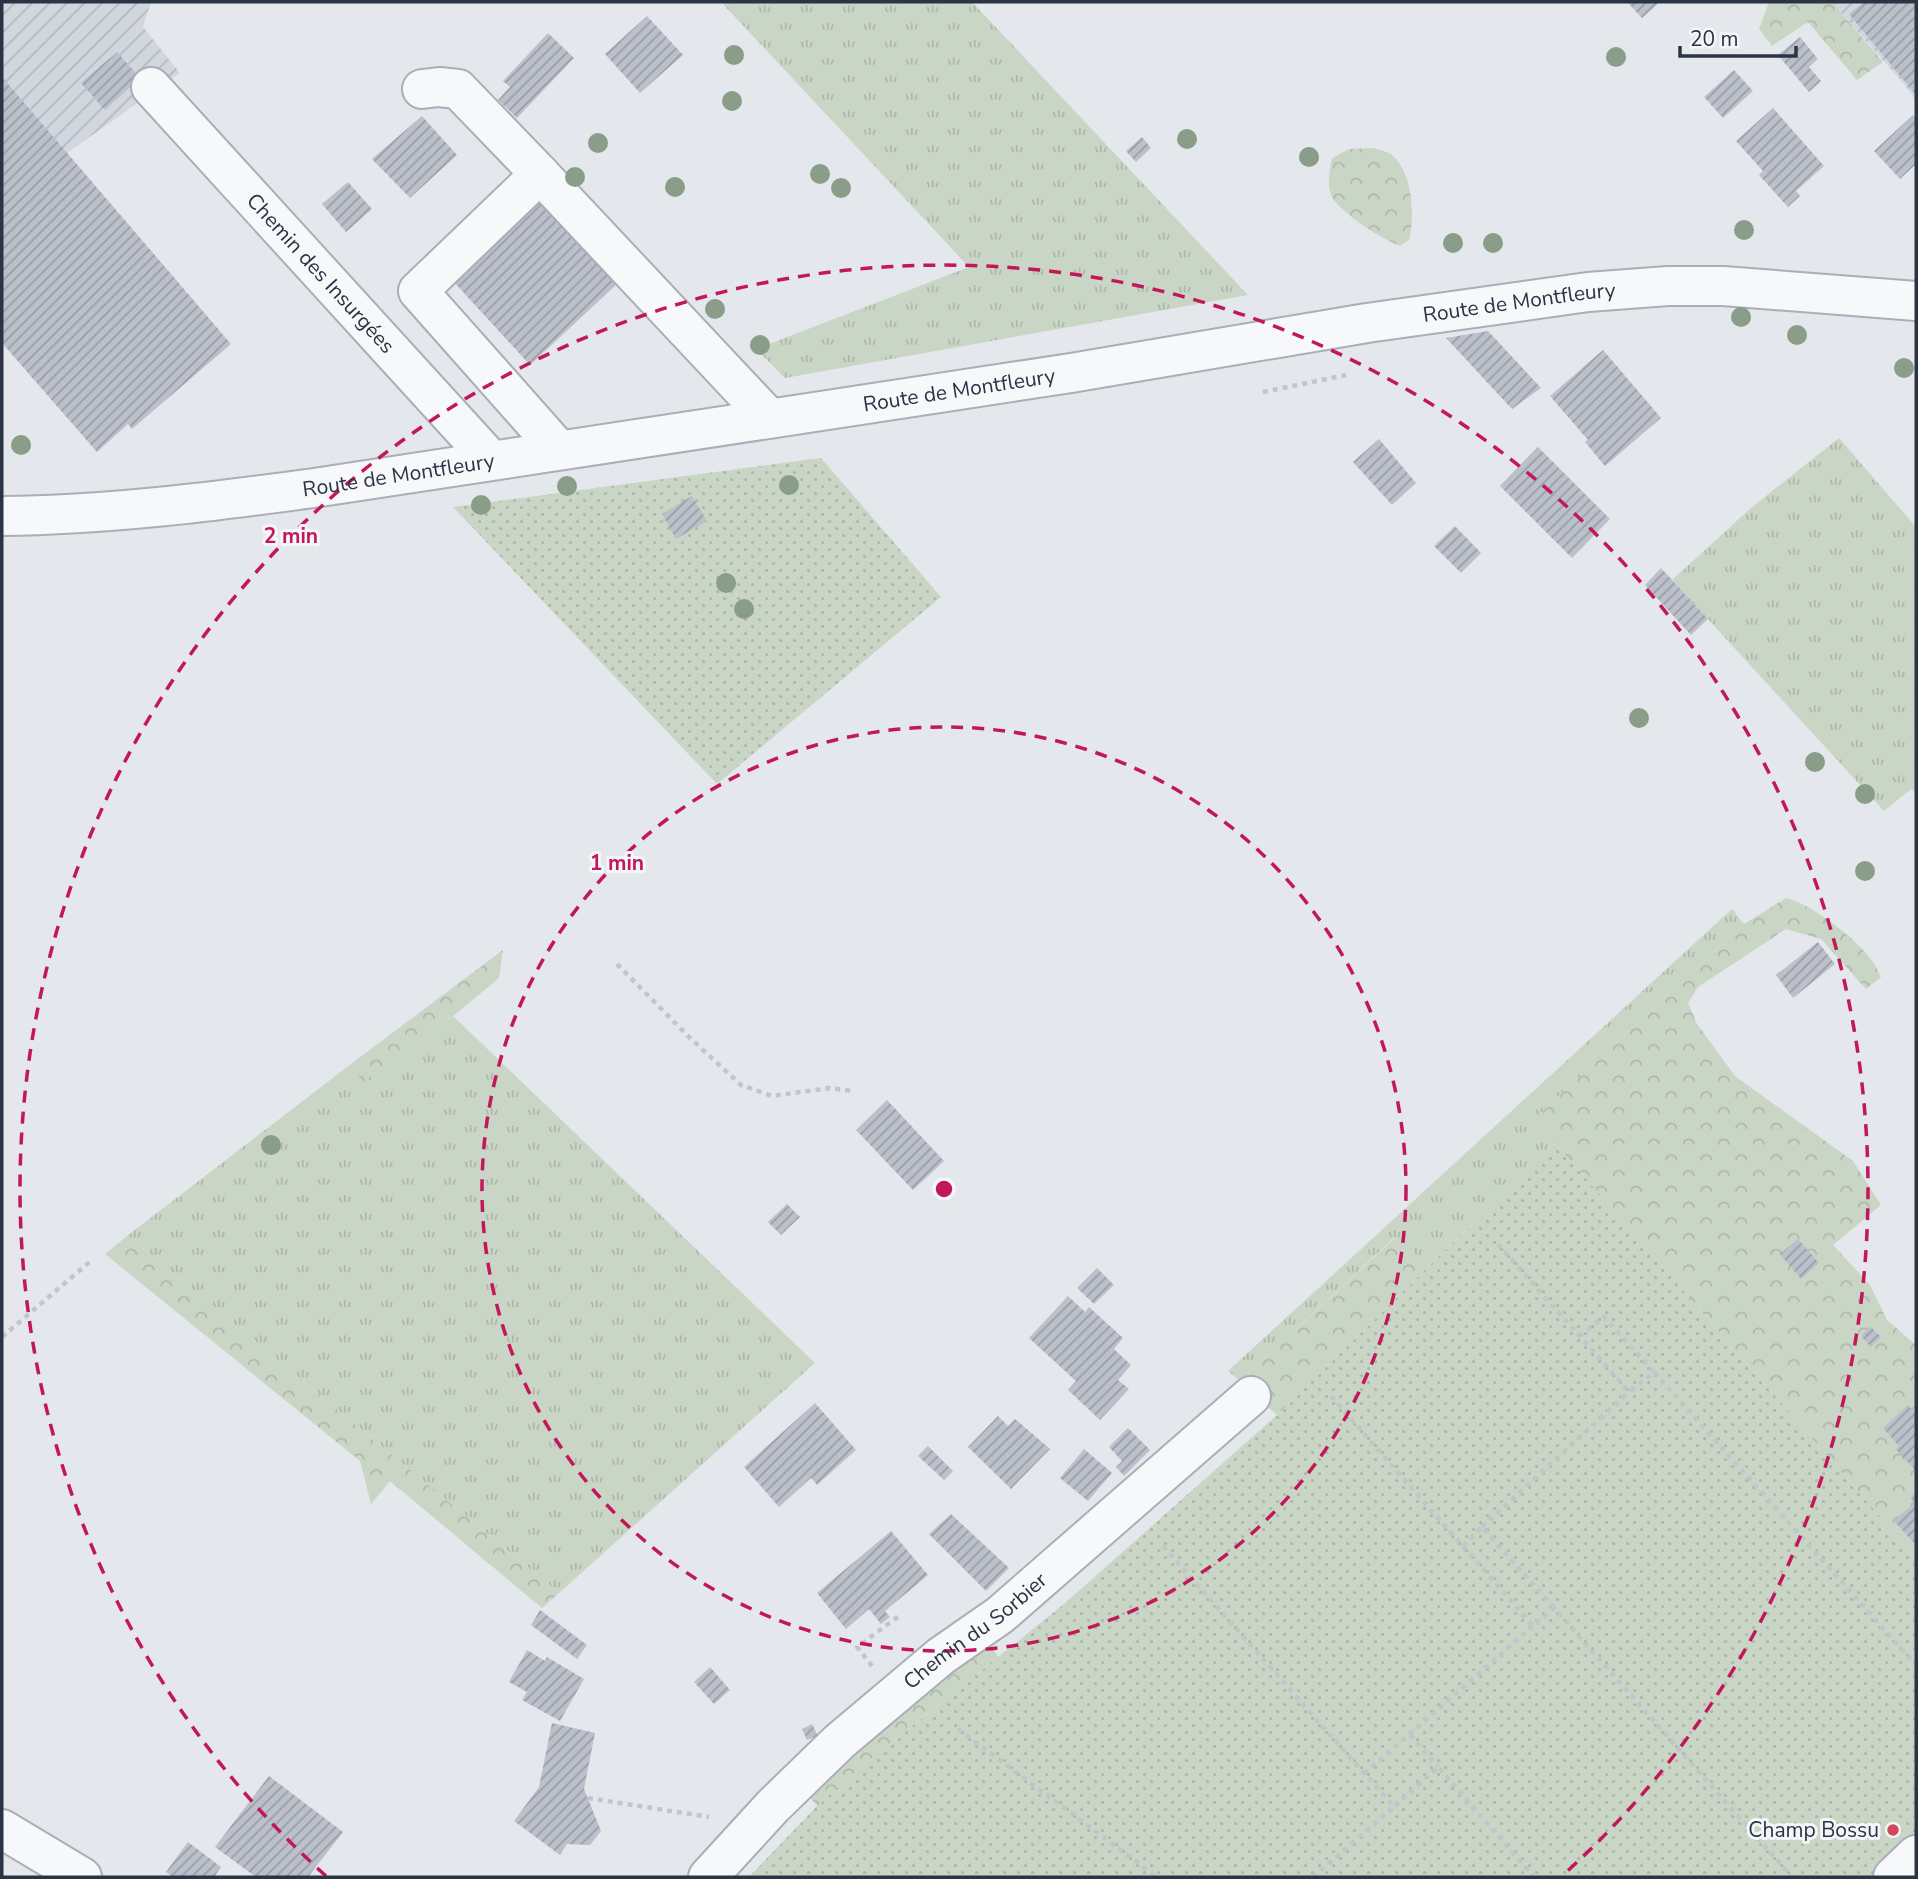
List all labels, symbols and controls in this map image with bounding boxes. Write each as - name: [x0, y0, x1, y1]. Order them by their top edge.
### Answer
- scale bar: [1680, 14, 1796, 58]
- text: 20 m: [1690, 25, 1739, 53]
- street label: Chemin des Insurgées: [240, 187, 401, 359]
- street label: Route de Montfleury: [1421, 276, 1617, 329]
- street label: Route de Montfleury: [861, 362, 1057, 418]
- street label: Route de Montfleury: [301, 447, 497, 503]
- text: 2 min: [264, 522, 318, 550]
- text: 1 min: [590, 849, 644, 877]
- centre of rings: [932, 1177, 956, 1201]
- street label: Chemin du Sorbier: [898, 1566, 1053, 1696]
- place label: Champ Bossu: [1748, 1816, 1879, 1844]
- marker: Champ Bossu: [1885, 1822, 1901, 1838]

